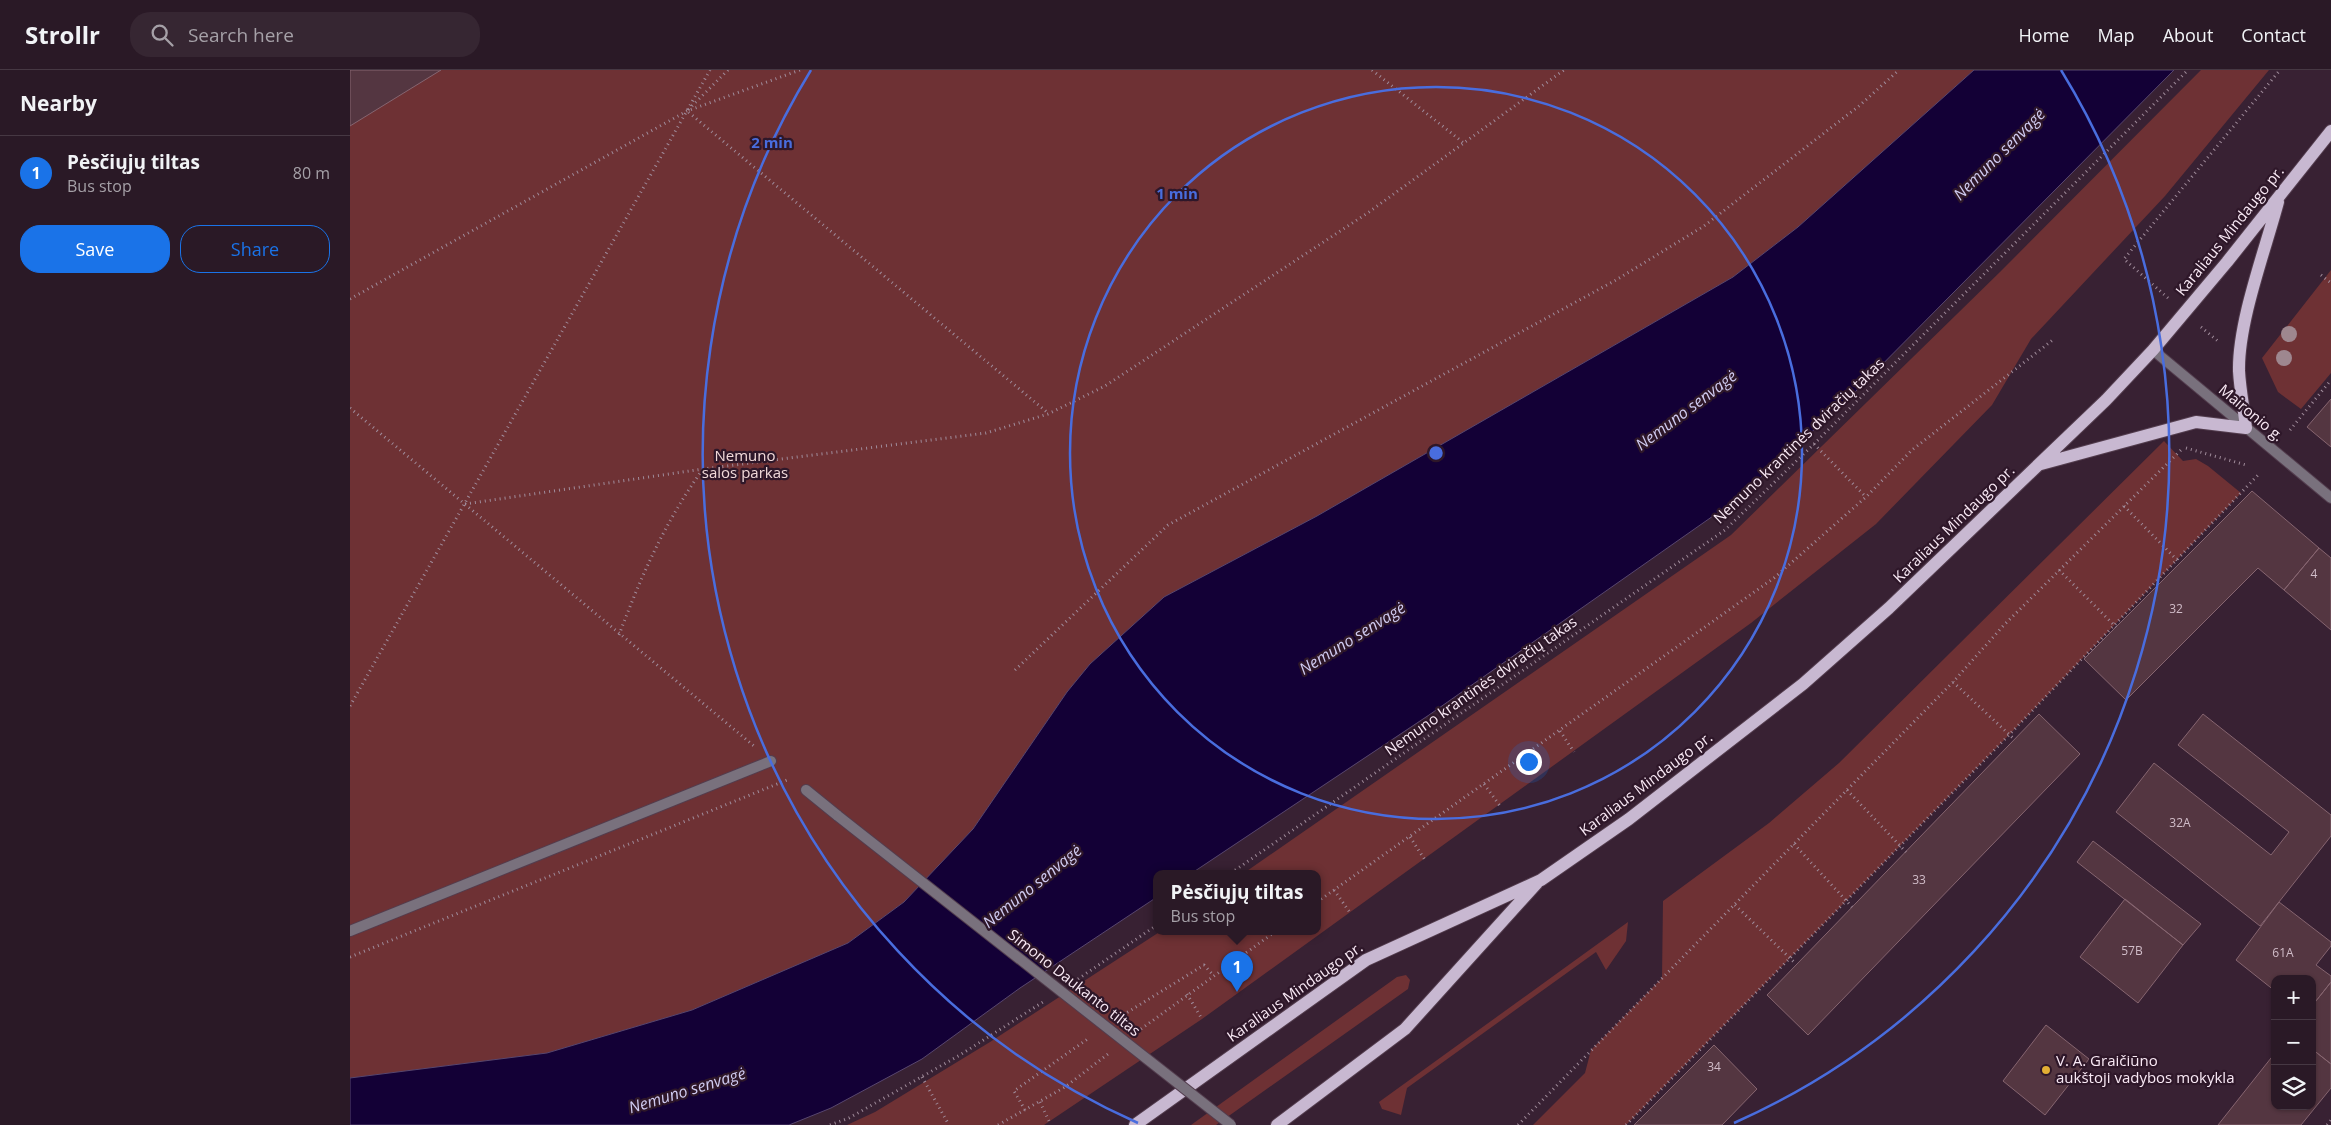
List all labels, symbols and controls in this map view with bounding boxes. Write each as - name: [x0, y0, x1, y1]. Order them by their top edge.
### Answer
- search box: [130, 12, 480, 57]
- text: Strollr: [25, 18, 100, 51]
- icon: search: [148, 21, 176, 49]
- text: Search here: [188, 22, 294, 48]
- text: Home: [2019, 23, 2069, 47]
- text: Map: [2097, 23, 2135, 47]
- text: About: [2163, 23, 2213, 47]
- text: Contact: [2241, 23, 2306, 47]
- text: Nearby: [20, 89, 97, 117]
- water label: Nemuno senvagė: [1948, 103, 2050, 205]
- text: 2 min: [751, 132, 793, 152]
- text: Pėsčiųjų tiltas: [67, 149, 200, 175]
- street label: Karaliaus Mindaugo pr.: [2171, 161, 2288, 299]
- text: 1: [31, 162, 41, 184]
- text: 80 m: [293, 162, 330, 184]
- text: Bus stop: [67, 175, 132, 197]
- text: 1 min: [1156, 183, 1198, 203]
- button: Save: [20, 225, 170, 273]
- button: Share: [180, 225, 330, 273]
- street label: Nemuno krantinės dviračių takas: [1709, 353, 1888, 527]
- water label: Nemuno senvagė: [1631, 365, 1741, 455]
- street label: Maironio g.: [2215, 379, 2288, 445]
- centre of rings: [1427, 444, 1445, 462]
- park label: Nemuno salos parkas: [702, 445, 788, 482]
- street label: Karaliaus Mindaugo pr.: [1888, 460, 2018, 587]
- house number: 4: [2311, 565, 2318, 582]
- water label: Nemuno senvagė: [1295, 596, 1409, 680]
- house number: 32: [2169, 600, 2183, 617]
- street label: Nemuno krantinės dviračių takas: [1380, 611, 1580, 759]
- street label: Karaliaus Mindaugo pr.: [1575, 727, 1716, 840]
- your location: [1516, 749, 1542, 775]
- house number: 32A: [2169, 814, 2191, 831]
- water label: Nemuno senvagė: [978, 839, 1086, 933]
- popup: [1153, 870, 1321, 935]
- house number: 33: [1912, 871, 1926, 888]
- text: Pėsčiųjų tiltas: [1171, 879, 1303, 905]
- text: Bus stop: [1171, 905, 1235, 927]
- street label: Simono Daukanto tiltas: [1004, 924, 1145, 1040]
- street label: Karaliaus Mindaugo pr.: [1222, 937, 1366, 1046]
- house number: 57B: [2121, 942, 2143, 959]
- house number: 61A: [2272, 944, 2294, 961]
- pin: 1: [1221, 951, 1253, 992]
- map controls: [2271, 975, 2316, 1110]
- button: +: [2271, 975, 2316, 1020]
- button: −: [2271, 1020, 2316, 1065]
- place label: V. A. Graičiūno aukštoji vadybos mokykla: [2056, 1050, 2234, 1087]
- house number: 34: [1707, 1058, 1721, 1075]
- water label: Nemuno senvagė: [626, 1062, 748, 1118]
- marker: V. A. Graičiūno aukštoji vadybos mokykla: [2040, 1064, 2052, 1076]
- button: layers: [2271, 1065, 2316, 1110]

